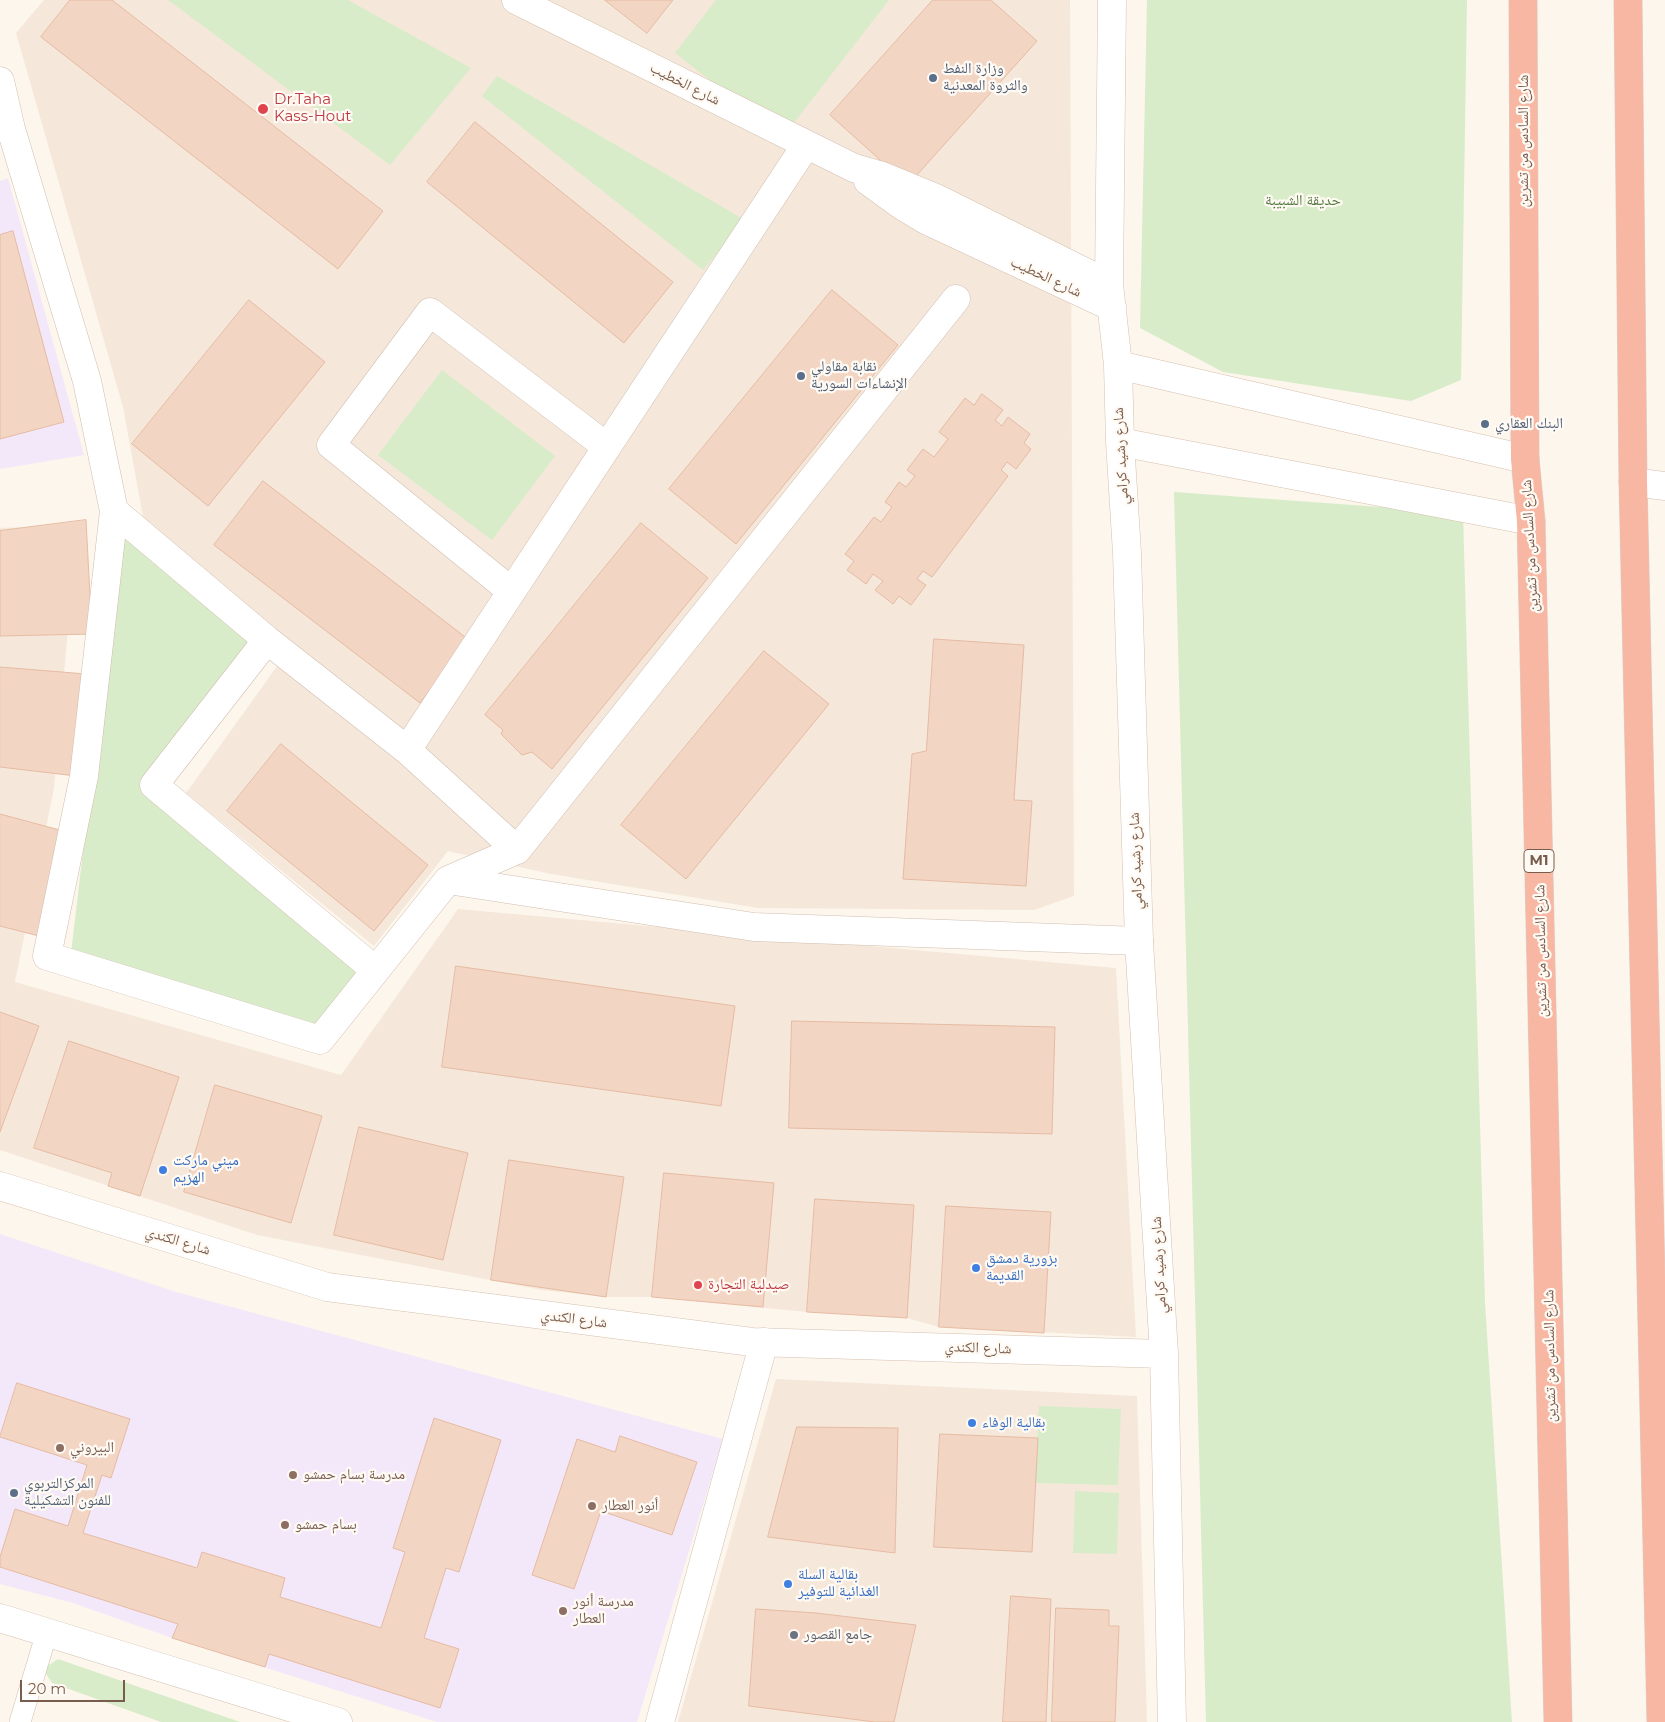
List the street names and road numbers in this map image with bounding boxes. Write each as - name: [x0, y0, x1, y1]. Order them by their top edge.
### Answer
- street label: شارع الخطيب: [647, 59, 723, 109]
- street label: شارع السادس من تشرين: [1515, 75, 1533, 207]
- street label: شارع الخطيب: [1008, 253, 1084, 301]
- street label: شارع رشيد كرامي: [1109, 407, 1133, 505]
- street label: شارع السادس من تشرين: [1518, 479, 1542, 613]
- street label: شارع رشيد كرامي: [1125, 812, 1147, 910]
- road number: M1: [1524, 849, 1554, 872]
- street label: شارع السادس من تشرين: [1531, 884, 1551, 1018]
- street label: شارع رشيد كرامي: [1147, 1216, 1171, 1314]
- street label: شارع الكندي: [143, 1223, 213, 1259]
- street label: شارع السادس من تشرين: [1540, 1289, 1560, 1423]
- street label: شارع الكندي: [540, 1306, 608, 1332]
- street label: شارع الكندي: [944, 1338, 1012, 1358]

